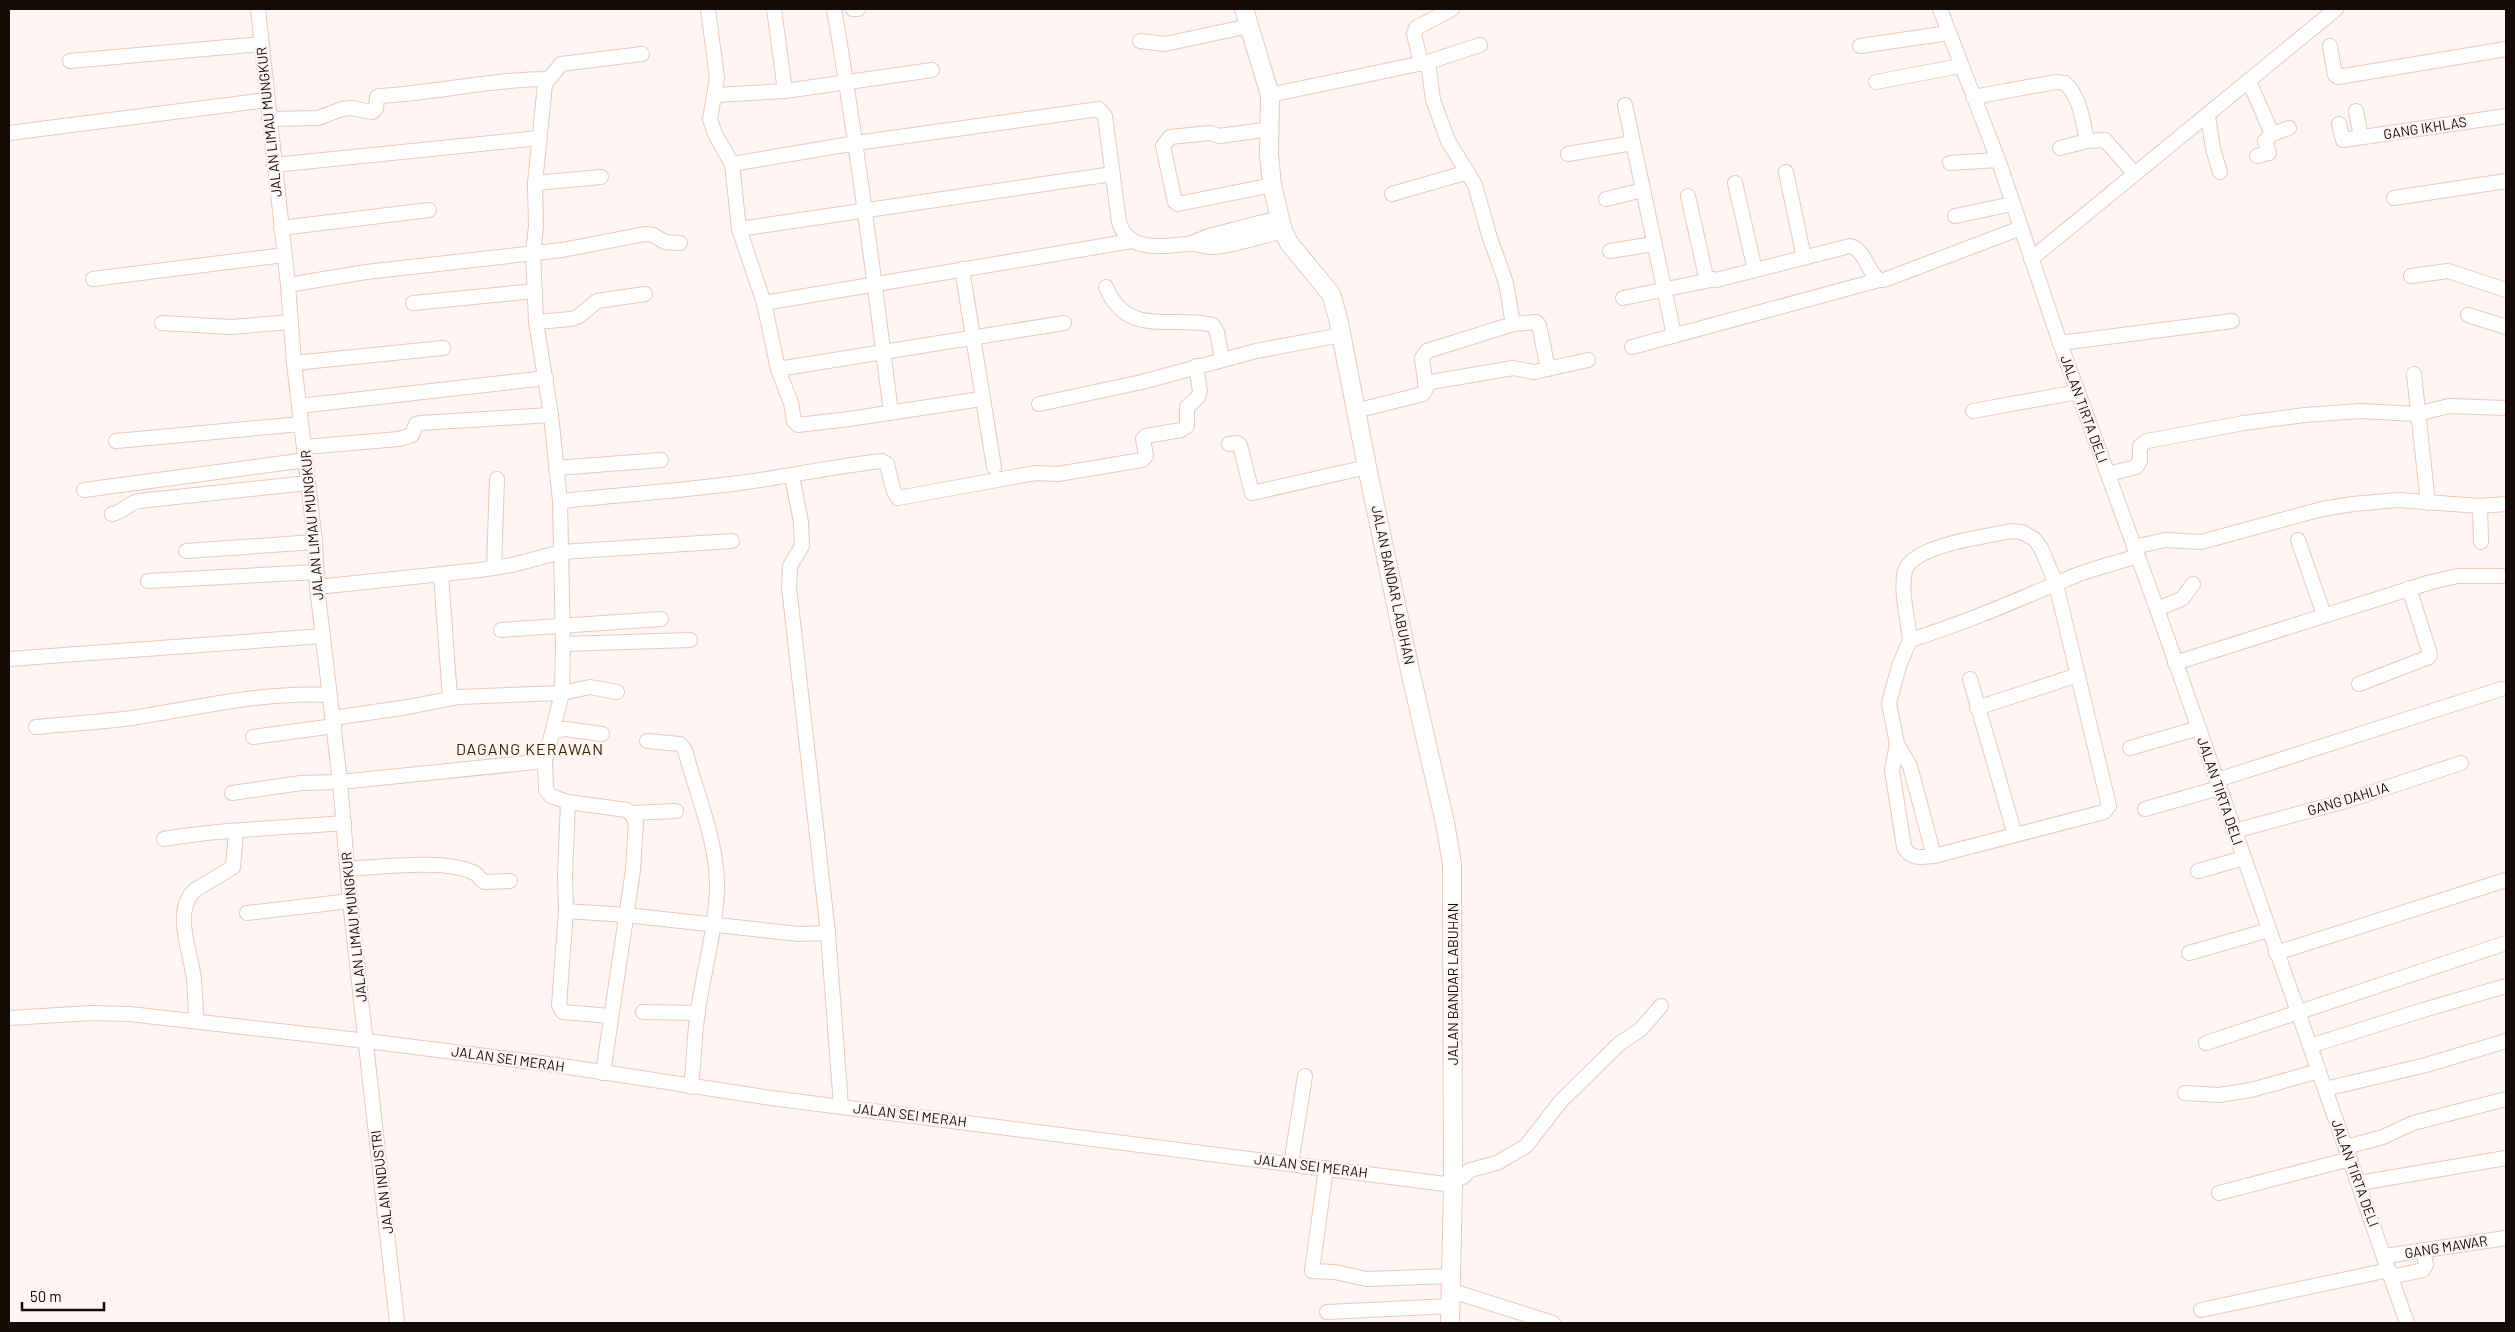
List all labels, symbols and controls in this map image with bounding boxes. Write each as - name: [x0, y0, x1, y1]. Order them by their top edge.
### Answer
- street label: JALAN LIMAU MUNGKUR: [252, 46, 285, 198]
- street label: GANG IKHLAS: [2382, 113, 2468, 142]
- street label: JALAN TIRTA DELI: [2057, 353, 2112, 465]
- street label: JALAN LIMAU MUNGKUR: [296, 449, 327, 601]
- street label: JALAN BANDAR LABUHAN: [1368, 504, 1419, 666]
- street label: JALAN TIRTA DELI: [2194, 735, 2247, 847]
- district label: DAGANG KERAWAN: [456, 739, 604, 758]
- street label: GANG DAHLIA: [2305, 778, 2391, 819]
- street label: JALAN LIMAU MUNGKUR: [337, 851, 370, 1003]
- street label: JALAN BANDAR LABUHAN: [1444, 903, 1461, 1065]
- street label: JALAN SEI MERAH: [450, 1042, 566, 1075]
- street label: JALAN SEI MERAH: [852, 1099, 968, 1130]
- street label: JALAN TIRTA DELI: [2328, 1117, 2383, 1229]
- street label: JALAN INDUSTRI: [367, 1129, 396, 1235]
- street label: JALAN SEI MERAH: [1253, 1150, 1369, 1181]
- street label: GANG MAWAR: [2403, 1232, 2489, 1261]
- scale bar: [22, 1280, 105, 1312]
- text: 50 m: [30, 1287, 62, 1305]

